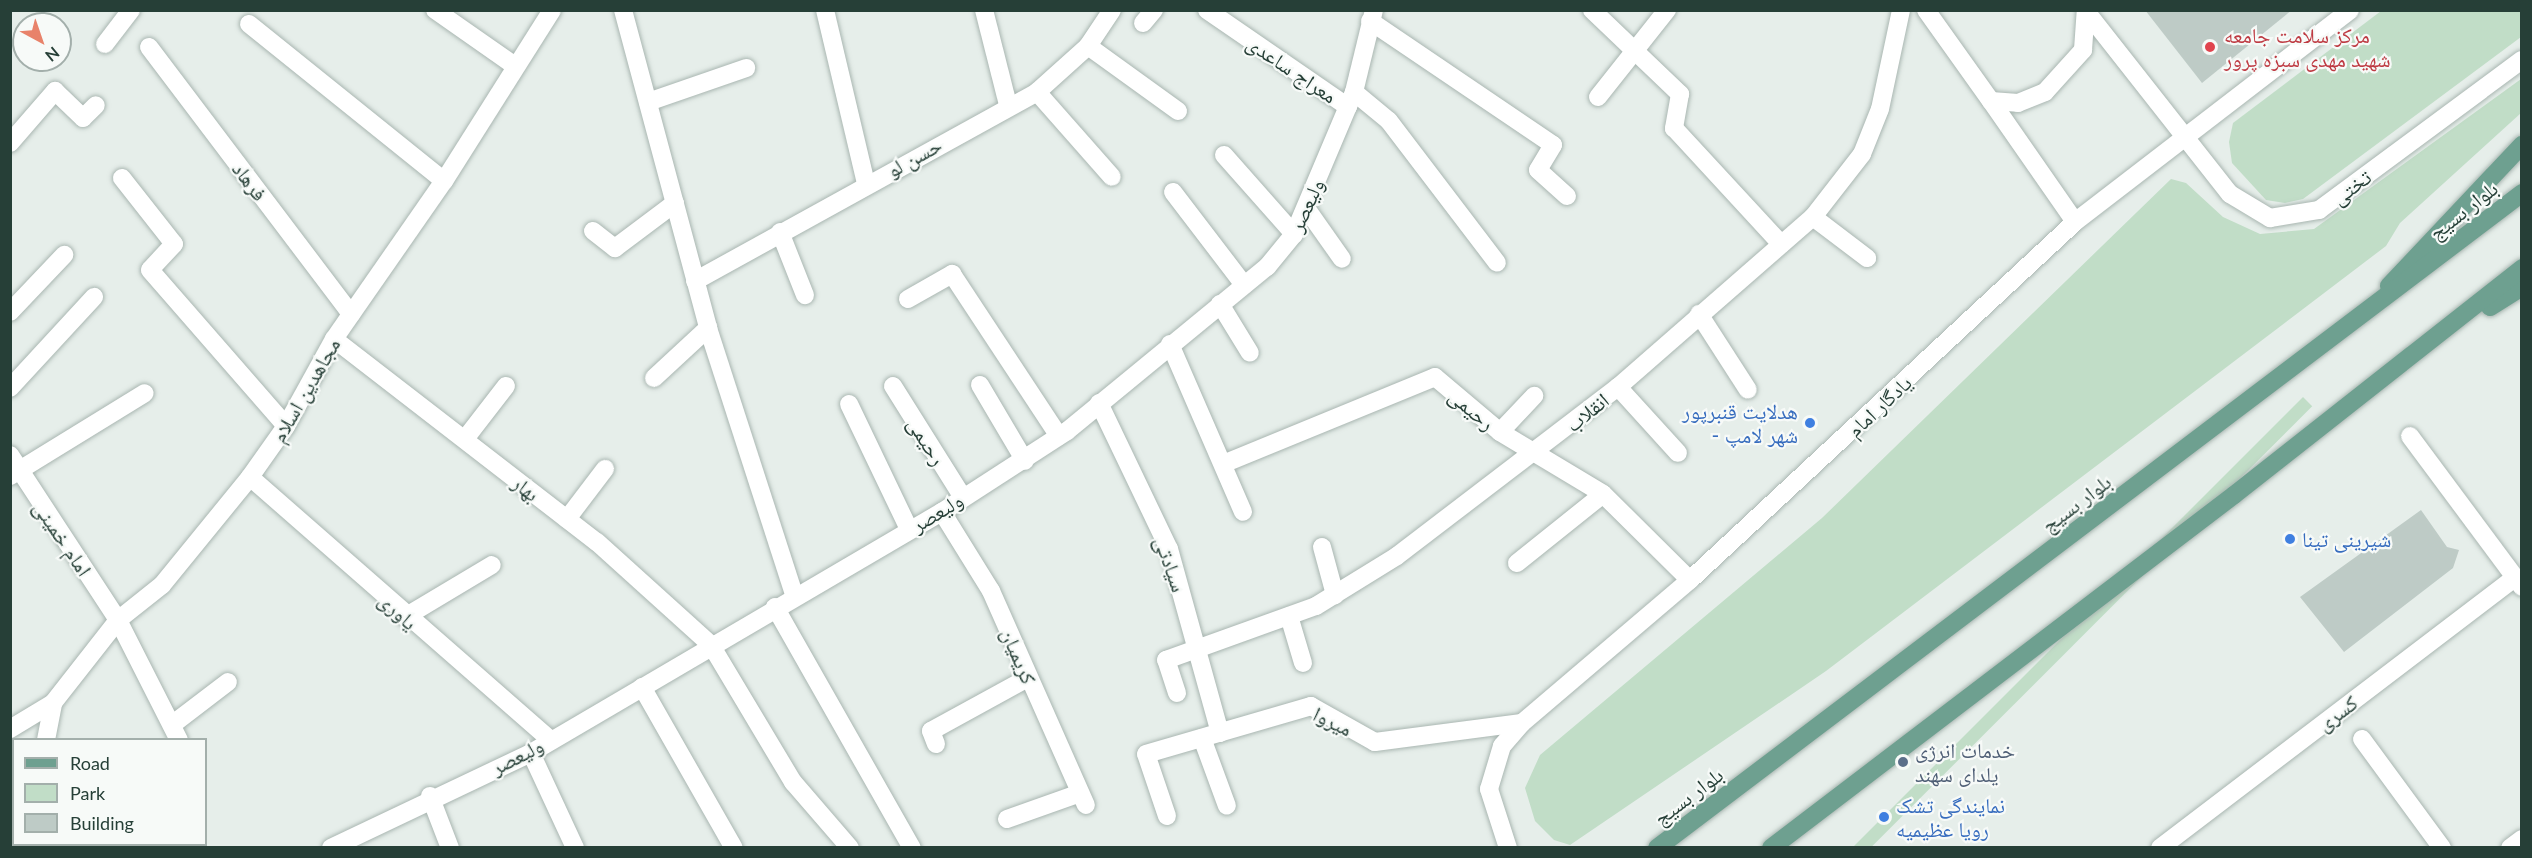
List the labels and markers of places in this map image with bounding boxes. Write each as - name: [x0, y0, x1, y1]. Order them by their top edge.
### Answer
- place label: مرکز سلامت جامعه شهید مهدی سبزه پرور: [2224, 22, 2391, 72]
- marker: مرکز سلامت جامعه شهید مهدی سبزه پرور: [2201, 38, 2219, 56]
- place label: هدلایت قنبرپور - شهر لامپ: [1682, 398, 1798, 448]
- marker: هدلایت قنبرپور - شهر لامپ: [1803, 416, 1817, 430]
- place label: شیرینی تینا: [2302, 526, 2391, 552]
- marker: شیرینی تینا: [2283, 532, 2297, 546]
- place label: خدمات انرژی یلدای سهند: [1915, 737, 2015, 787]
- marker: خدمات انرژی یلدای سهند: [1896, 755, 1910, 769]
- place label: نمایندگی تشک رویا عظیمیه: [1896, 792, 2005, 842]
- marker: نمایندگی تشک رویا عظیمیه: [1877, 810, 1891, 824]

